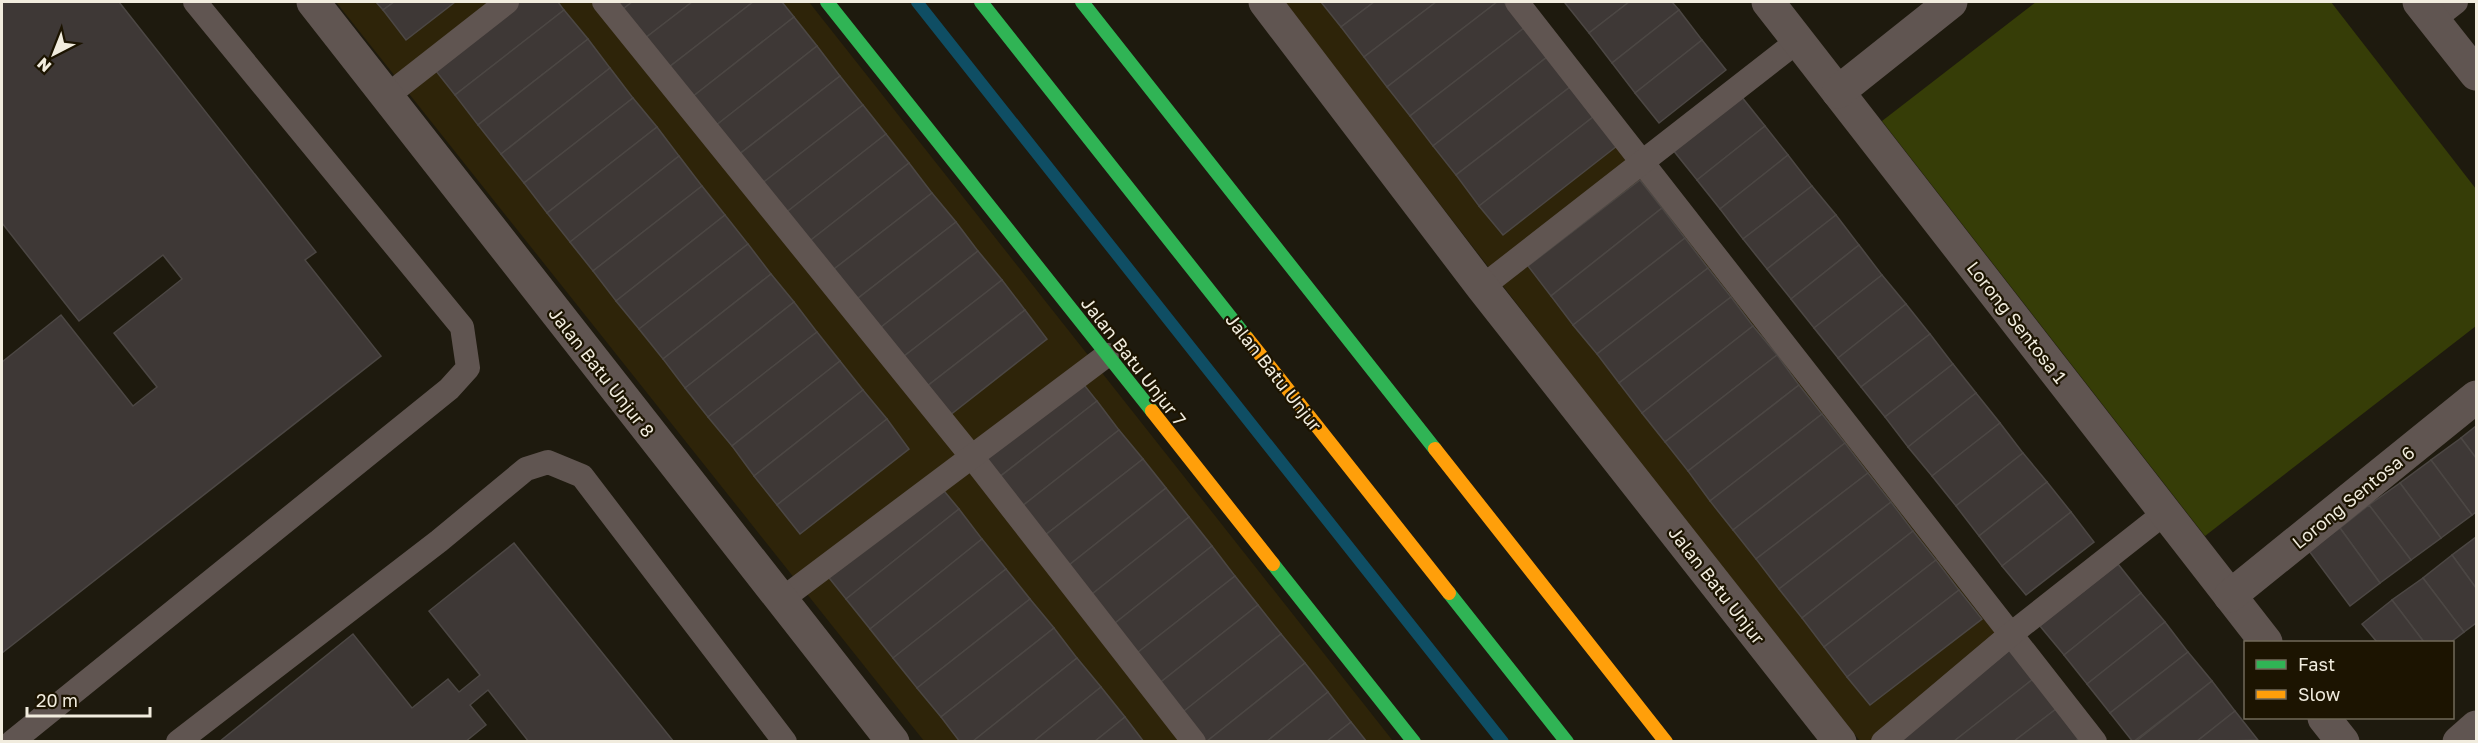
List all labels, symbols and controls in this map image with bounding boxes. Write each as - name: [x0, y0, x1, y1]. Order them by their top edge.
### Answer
- north arrow: [24, 24, 84, 84]
- text: N: [33, 54, 55, 77]
- street label: Lorong Sentosa 1: [1962, 257, 2072, 388]
- street label: Jalan Batu Unjur 7: [1077, 292, 1191, 430]
- street label: Jalan Batu Unjur 8: [544, 303, 660, 441]
- street label: Jalan Batu Unjur: [1221, 309, 1327, 435]
- street label: Lorong Sentosa 6: [2287, 441, 2419, 553]
- street label: Jalan Batu Unjur: [1664, 522, 1770, 648]
- legend: [2244, 641, 2454, 719]
- text: Fast: [2298, 653, 2335, 675]
- scale bar: [27, 680, 150, 718]
- text: Slow: [2298, 683, 2341, 705]
- text: 20 m: [36, 689, 78, 711]

